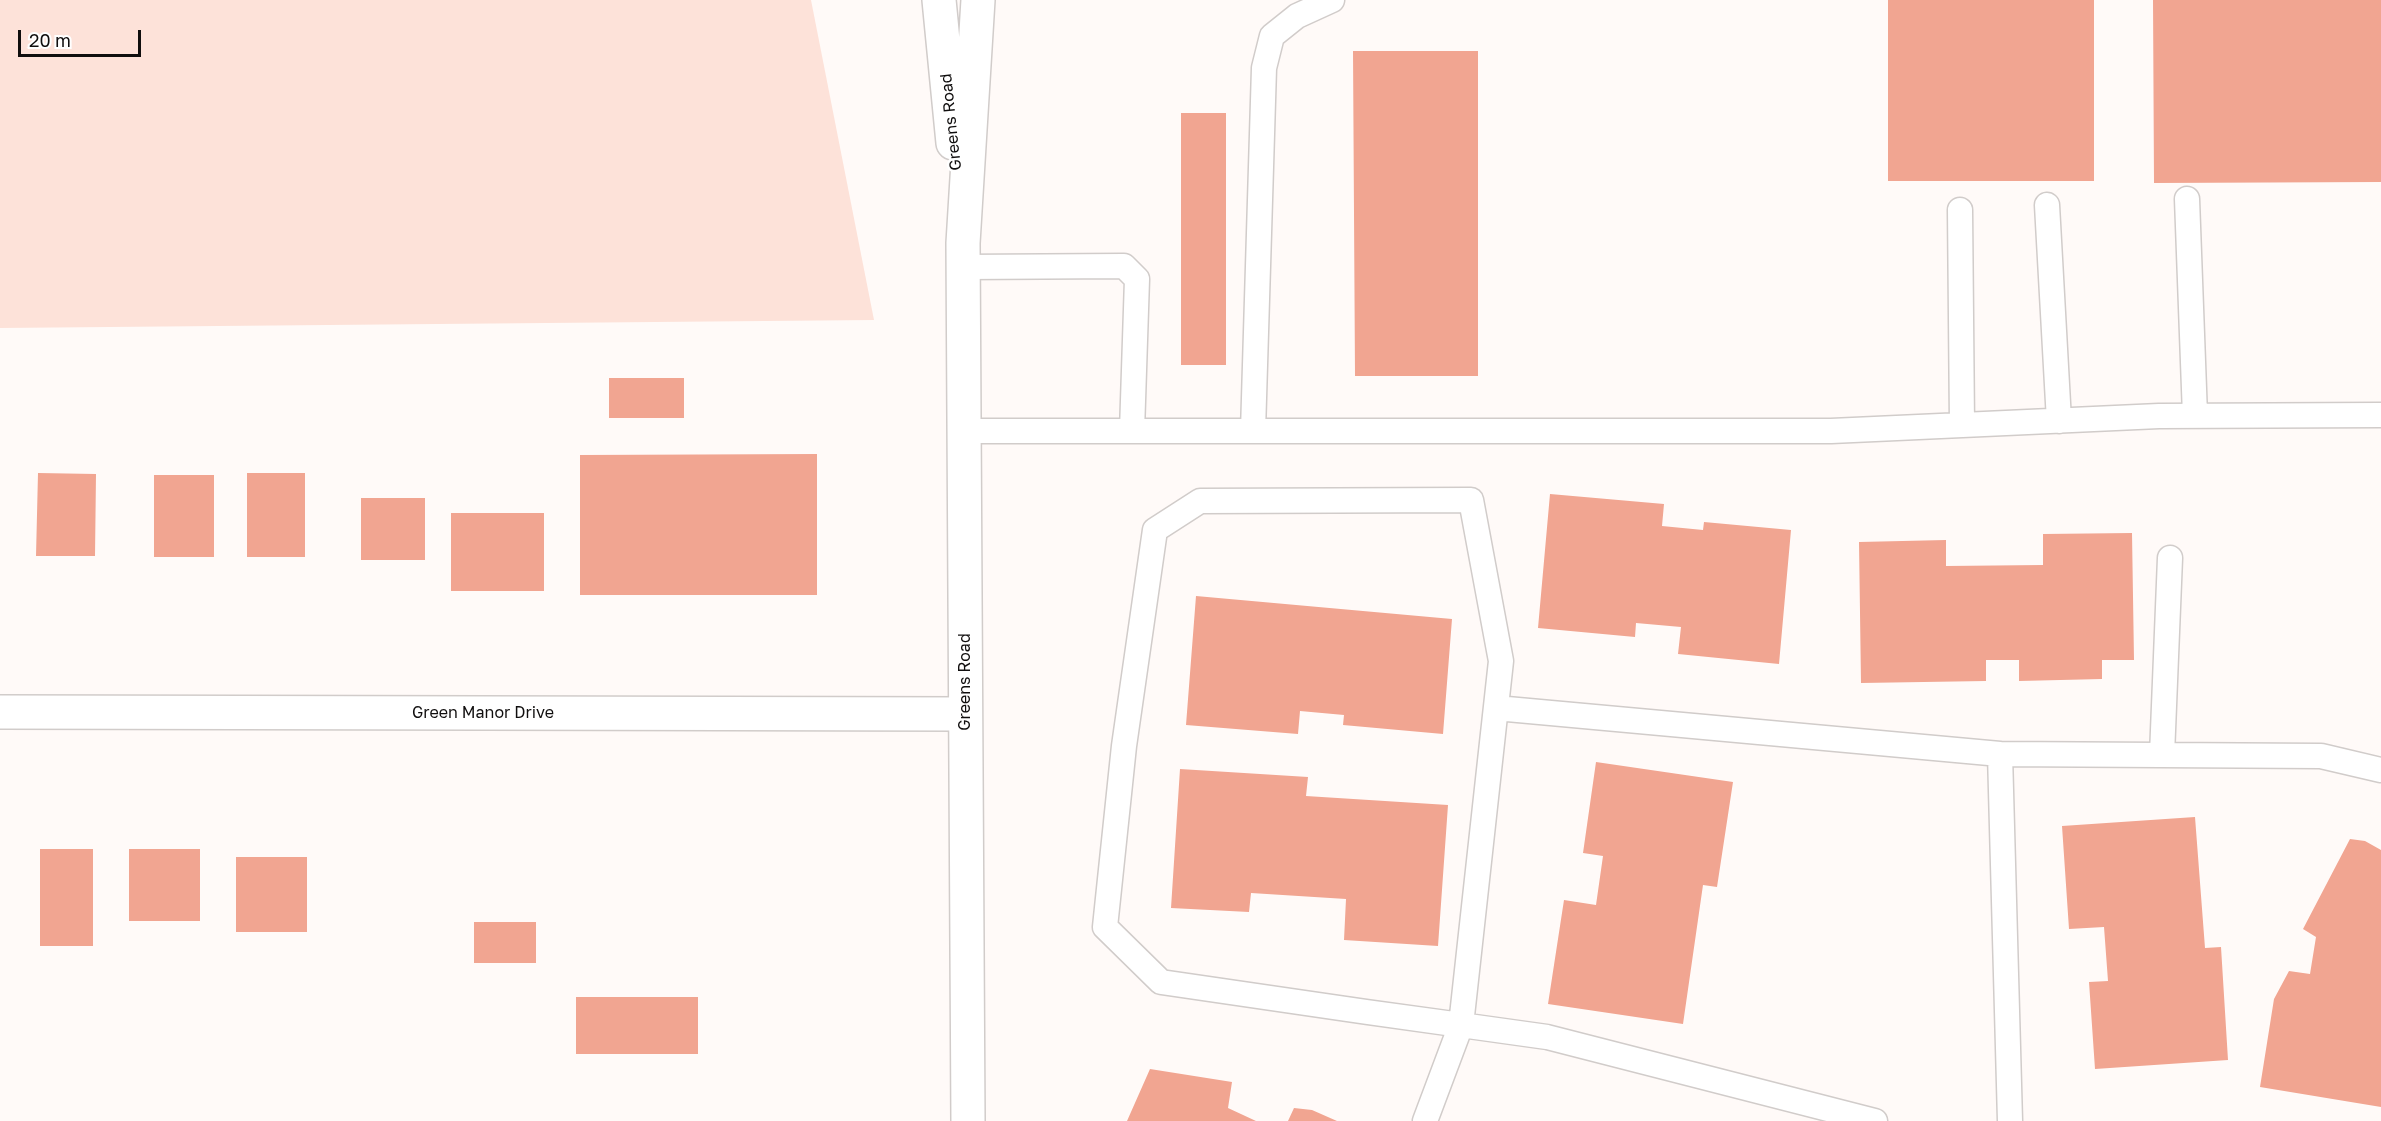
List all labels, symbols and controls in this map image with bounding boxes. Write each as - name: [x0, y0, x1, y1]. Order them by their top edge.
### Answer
- scale bar: [21, 18, 144, 56]
- text: 20 m: [29, 29, 71, 51]
- street label: Greens Road: [936, 73, 966, 171]
- street label: Greens Road: [955, 633, 975, 731]
- street label: Green Manor Drive: [412, 703, 554, 723]

